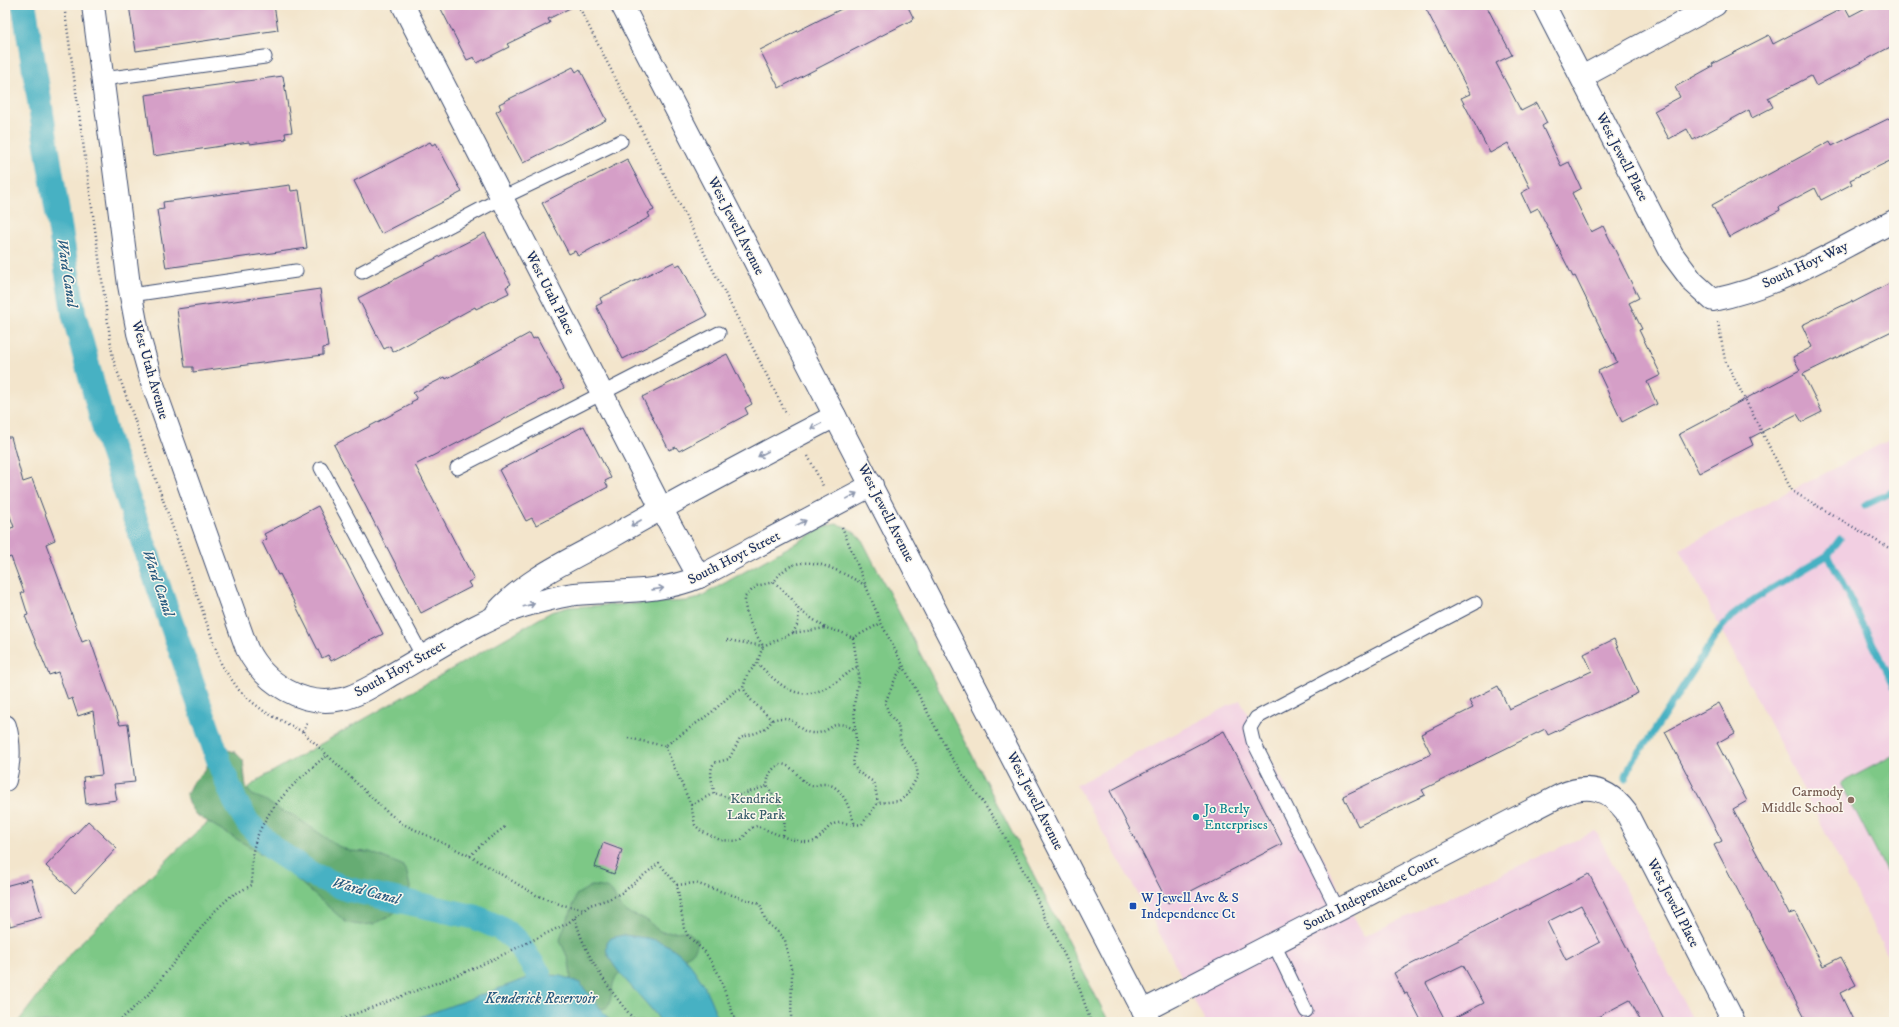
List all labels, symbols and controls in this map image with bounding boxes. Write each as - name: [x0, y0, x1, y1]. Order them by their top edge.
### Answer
- street label: West Jewell Place: [1591, 109, 1652, 205]
- street label: West Jewell Avenue: [703, 173, 769, 278]
- water label: Ward Canal: [52, 237, 82, 311]
- street label: South Hoyt Way: [1759, 237, 1851, 293]
- street label: West Utah Place: [521, 247, 579, 338]
- street label: West Utah Avenue: [127, 318, 173, 422]
- one-way arrow: [810, 423, 822, 430]
- one-way arrow: [757, 451, 769, 458]
- street label: West Jewell Avenue: [853, 460, 919, 565]
- one-way arrow: [846, 491, 858, 499]
- one-way arrow: [630, 519, 642, 527]
- one-way arrow: [795, 519, 807, 526]
- street label: South Hoyt Street: [685, 527, 784, 589]
- water label: Ward Canal: [138, 547, 179, 621]
- one-way arrow: [651, 585, 664, 593]
- one-way arrow: [523, 600, 536, 608]
- street label: South Hoyt Street: [351, 636, 449, 701]
- street label: West Jewell Avenue: [1002, 748, 1068, 853]
- place label: Carmody Middle School: [1761, 783, 1844, 817]
- park label: Kendrick Lake Park: [727, 790, 785, 824]
- marker: Carmody Middle School: [1846, 795, 1856, 805]
- place label: Jo Berly Enterprises: [1202, 800, 1268, 834]
- marker: Jo Berly Enterprises: [1191, 812, 1201, 822]
- street label: South Independence Court: [1300, 851, 1442, 935]
- street label: West Jewell Place: [1642, 855, 1703, 951]
- water label: Ward Canal: [330, 873, 404, 910]
- place label: W Jewell Ave & S Independence Ct: [1140, 889, 1239, 923]
- marker: W Jewell Ave & S Independence Ct: [1128, 901, 1138, 911]
- water label: Kenderick Reservoir: [484, 989, 599, 1008]

